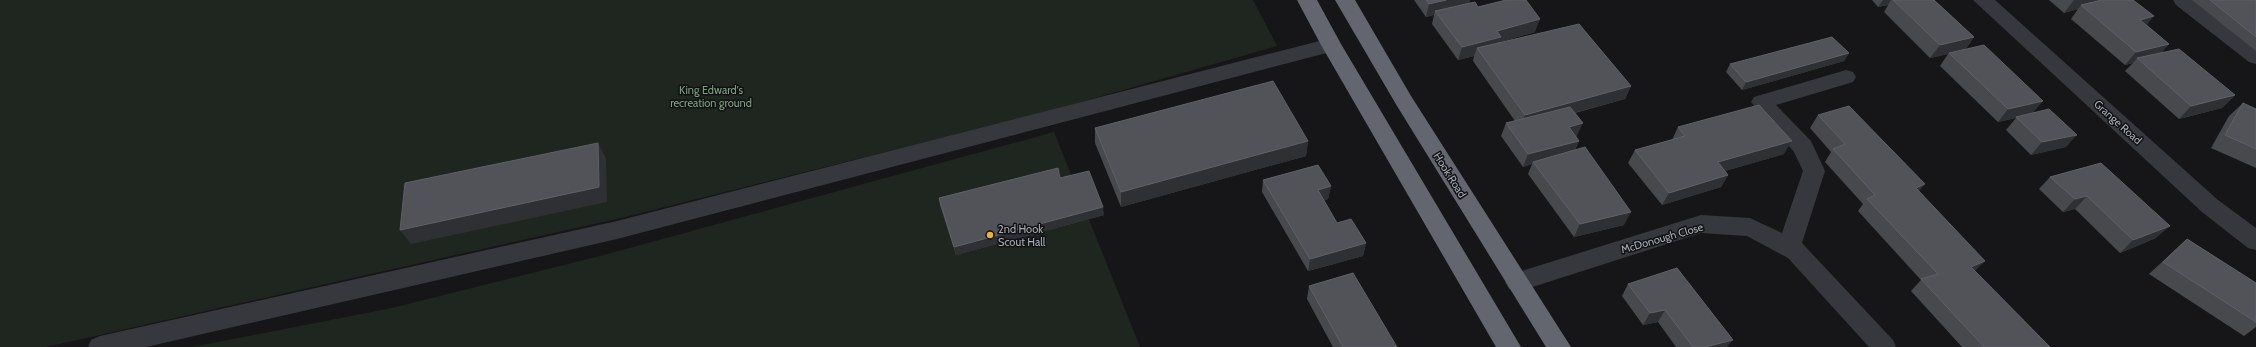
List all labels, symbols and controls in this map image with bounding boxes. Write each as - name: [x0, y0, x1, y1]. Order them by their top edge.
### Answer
- park label: King Edward's recreation ground: [670, 83, 752, 110]
- street label: Grange Road: [2091, 97, 2145, 147]
- street label: Hook Road: [1431, 150, 1469, 200]
- street label: McDonough Close: [1619, 219, 1705, 256]
- place label: 2nd Hook Scout Hall: [998, 222, 1046, 249]
- marker: 2nd Hook Scout Hall: [985, 230, 995, 240]

